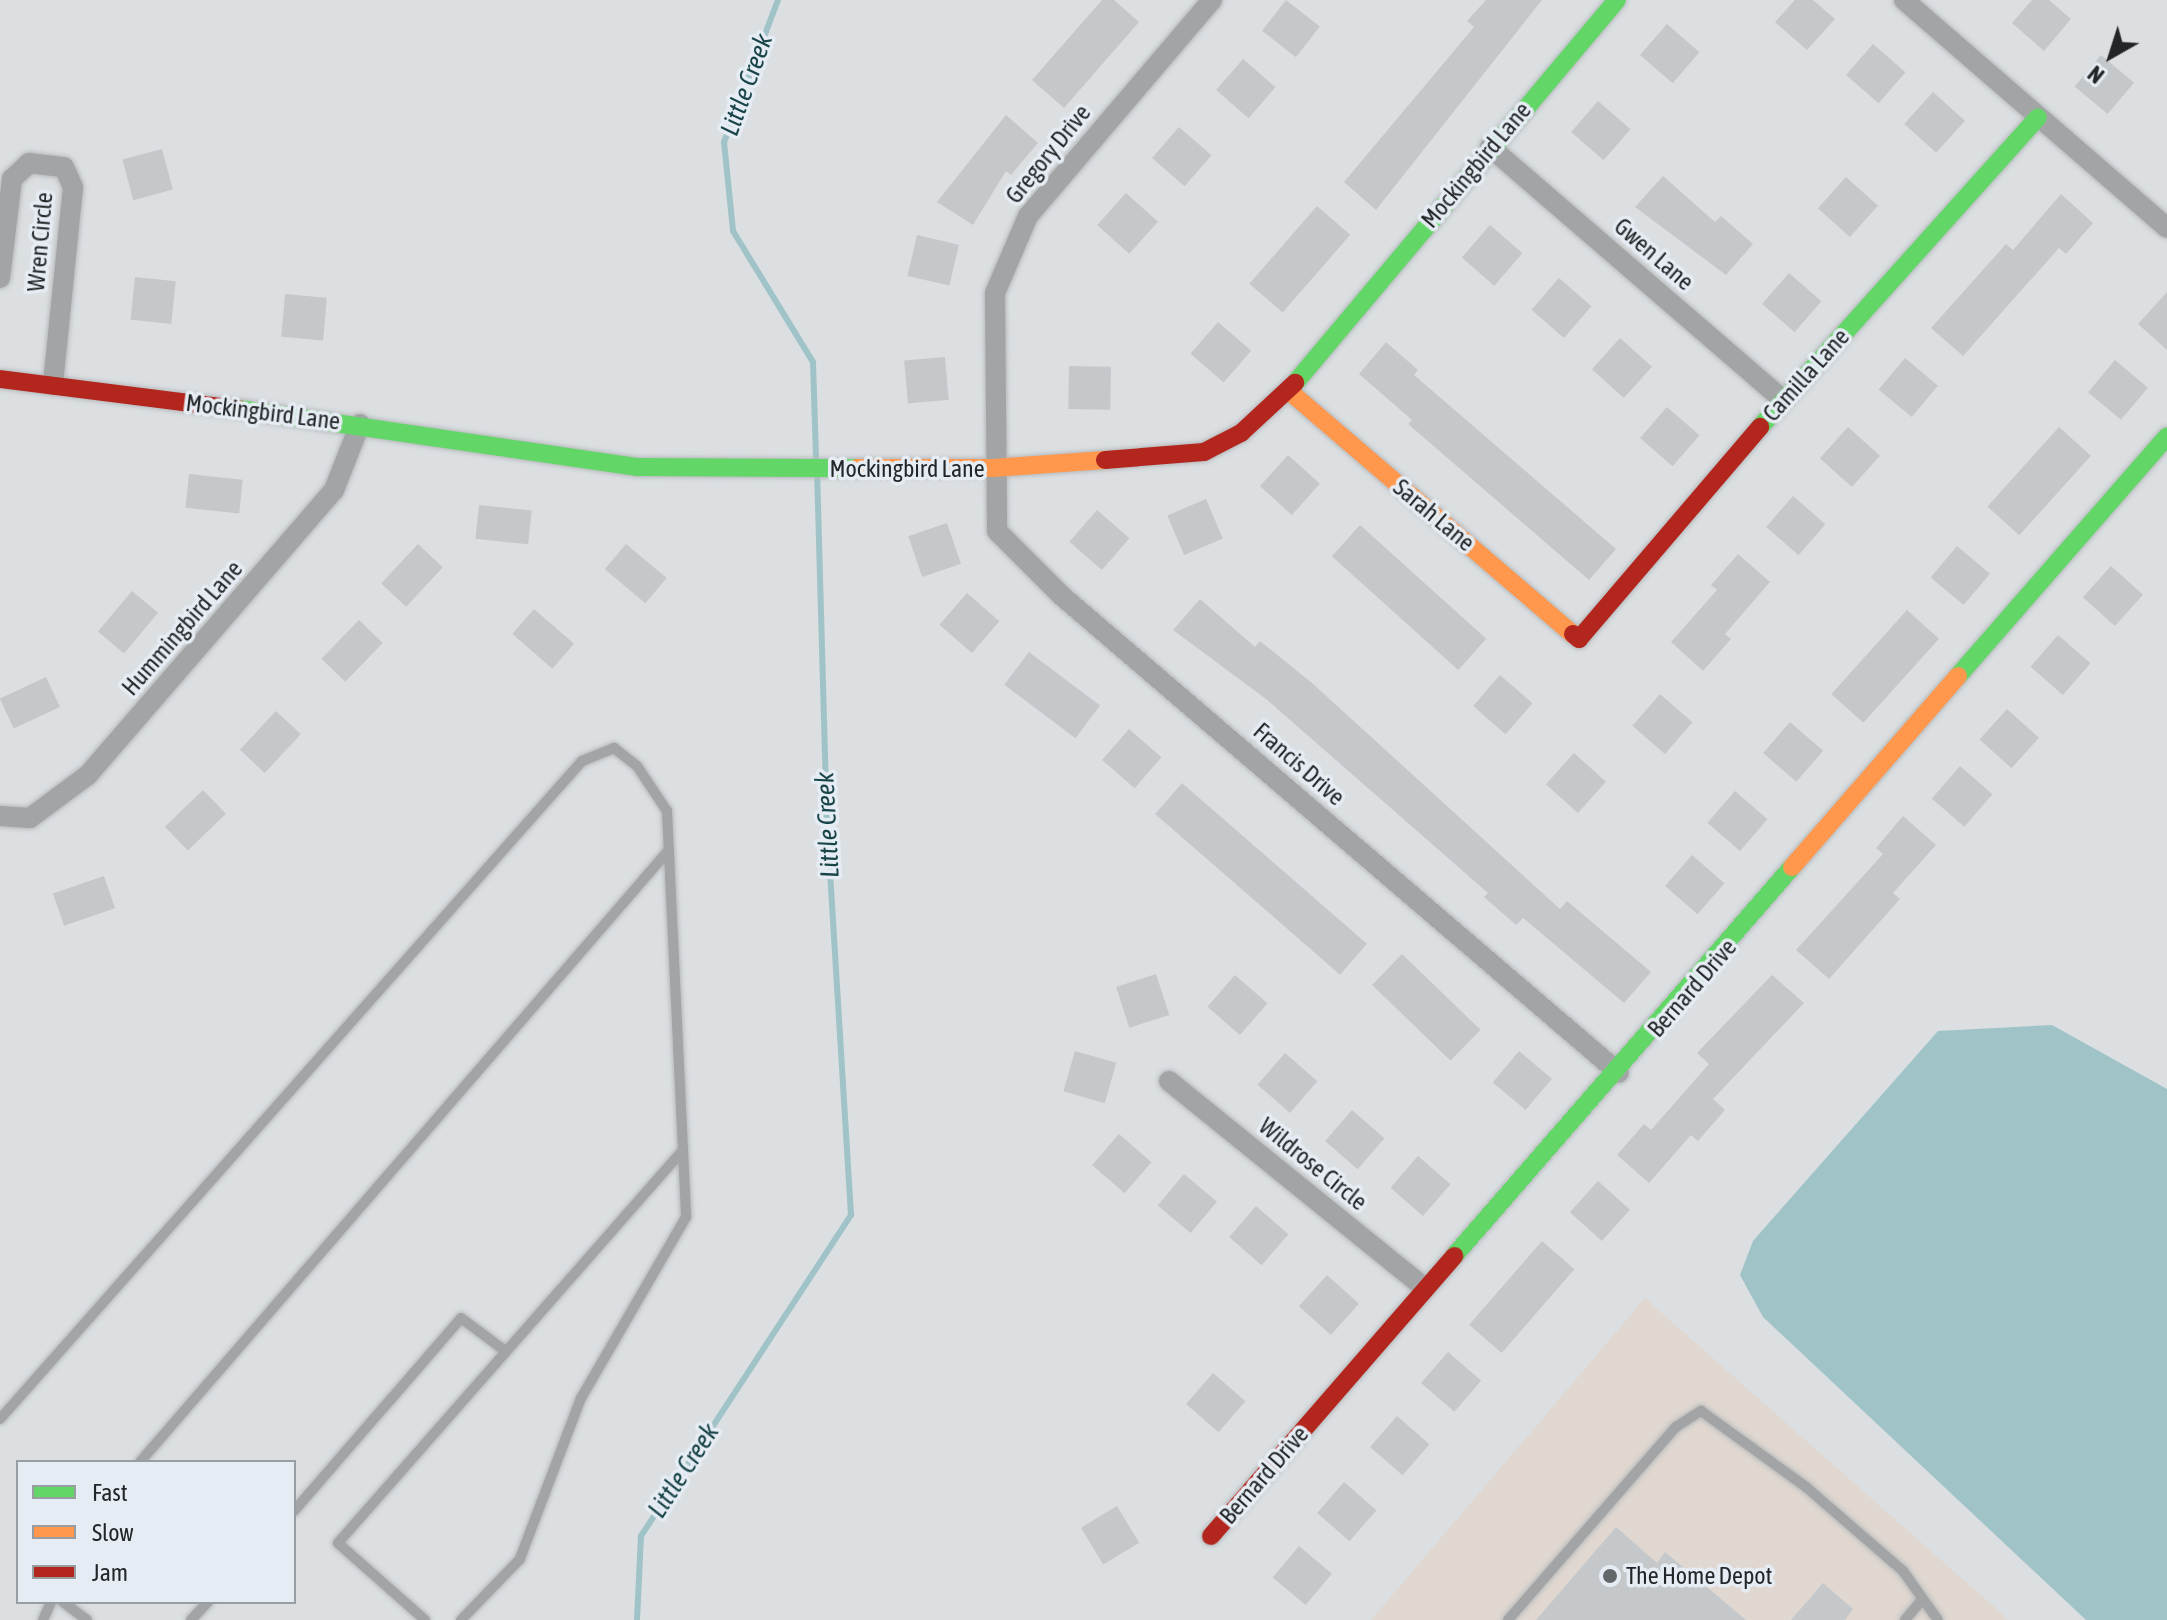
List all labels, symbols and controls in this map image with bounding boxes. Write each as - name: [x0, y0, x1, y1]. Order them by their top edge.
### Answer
- north arrow: [2071, 16, 2151, 96]
- water label: Little Creek: [714, 30, 780, 140]
- text: N: [2083, 60, 2109, 89]
- street label: Mockingbird Lane: [1415, 96, 1537, 234]
- street label: Gregory Drive: [999, 99, 1097, 209]
- street label: Wren Circle: [21, 191, 59, 293]
- street label: Gwen Lane: [1608, 212, 1700, 296]
- street label: Camilla Lane: [1757, 323, 1855, 427]
- street label: Mockingbird Lane: [184, 388, 342, 436]
- street label: Mockingbird Lane: [829, 455, 985, 483]
- street label: Sarah Lane: [1388, 473, 1480, 557]
- street label: Hummingbird Lane: [116, 555, 248, 701]
- street label: Francis Drive: [1248, 717, 1350, 811]
- water label: Little Creek: [810, 771, 846, 879]
- street label: Bernard Drive: [1642, 933, 1742, 1043]
- street label: Wildrose Circle: [1253, 1112, 1373, 1216]
- water label: Little Creek: [642, 1418, 726, 1524]
- street label: Bernard Drive: [1214, 1420, 1314, 1530]
- legend: [16, 1460, 296, 1604]
- text: Fast: [92, 1479, 128, 1506]
- text: Slow: [92, 1519, 134, 1546]
- text: Jam: [92, 1559, 128, 1586]
- place label: The Home Depot: [1626, 1562, 1772, 1590]
- marker: The Home Depot: [1601, 1567, 1619, 1585]

